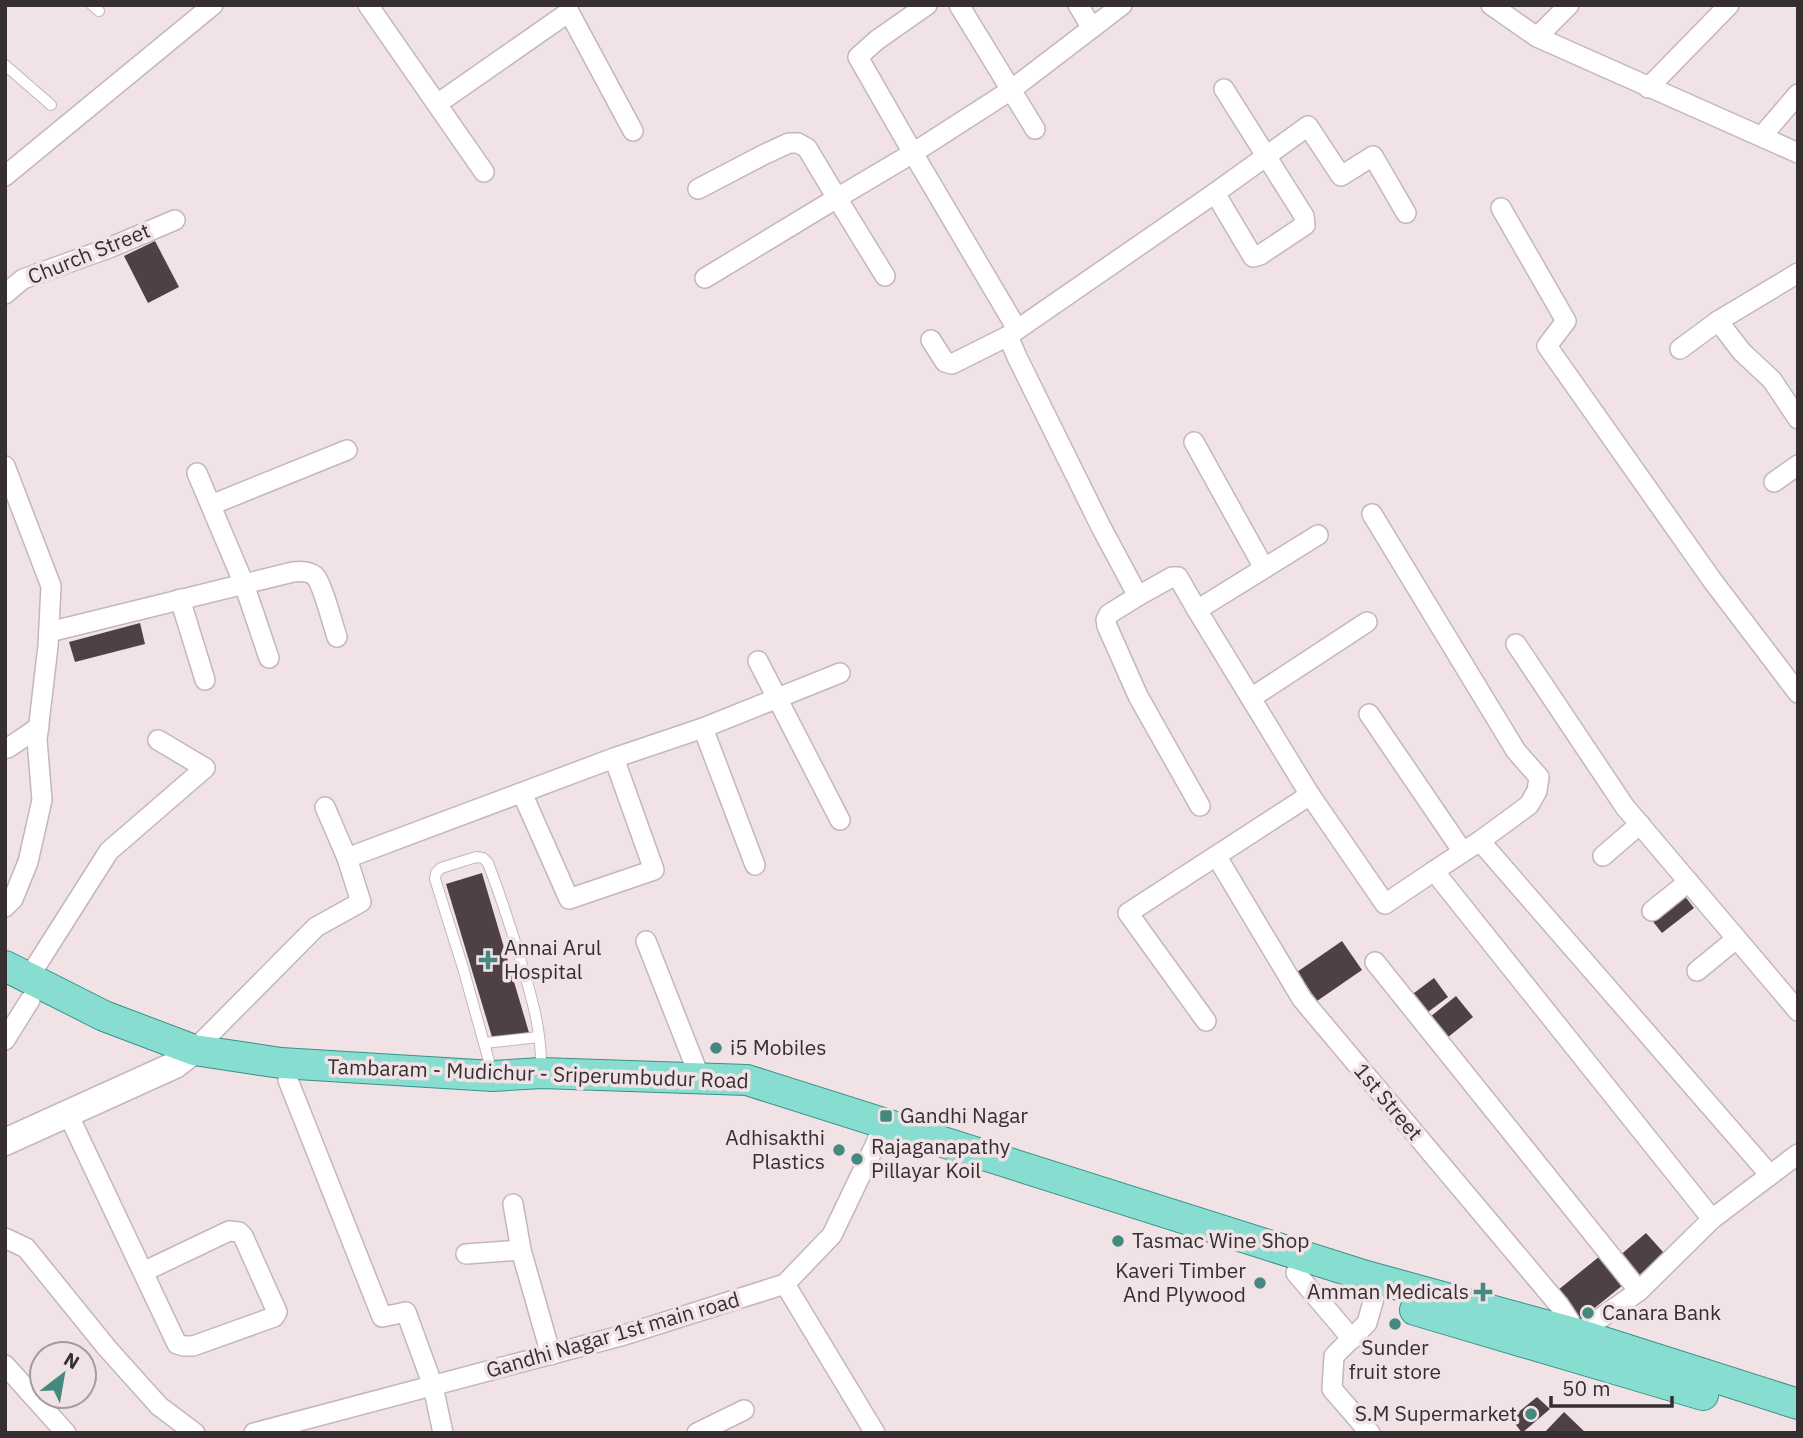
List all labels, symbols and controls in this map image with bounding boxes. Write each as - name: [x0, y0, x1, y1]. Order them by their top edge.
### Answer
- street label: Church Street: [23, 216, 154, 290]
- place label: Annai Arul Hospital: [504, 933, 602, 985]
- marker: Annai Arul Hospital: [478, 950, 498, 970]
- place label: i5 Mobiles: [730, 1033, 827, 1061]
- marker: i5 Mobiles: [708, 1040, 724, 1056]
- street label: Tambaram - Mudichur - Sriperumbudur Road: [327, 1052, 749, 1094]
- street label: 1st Street: [1348, 1057, 1429, 1146]
- place label: Gandhi Nagar: [900, 1101, 1028, 1129]
- marker: Gandhi Nagar: [878, 1108, 894, 1124]
- place label: Adhisakthi Plastics: [725, 1123, 825, 1175]
- place label: Rajaganapathy Pillayar Koil: [871, 1132, 1011, 1184]
- marker: Adhisakthi Plastics: [831, 1142, 847, 1158]
- marker: Rajaganapathy Pillayar Koil: [849, 1151, 865, 1167]
- place label: Tasmac Wine Shop: [1132, 1226, 1310, 1254]
- marker: Tasmac Wine Shop: [1110, 1233, 1126, 1249]
- place label: Kaveri Timber And Plywood: [1115, 1256, 1246, 1308]
- marker: Kaveri Timber And Plywood: [1252, 1275, 1268, 1291]
- place label: Amman Medicals: [1307, 1277, 1469, 1305]
- street label: Gandhi Nagar 1st main road: [483, 1284, 743, 1384]
- marker: Amman Medicals: [1475, 1284, 1491, 1300]
- place label: Canara Bank: [1602, 1298, 1721, 1326]
- marker: Canara Bank: [1580, 1305, 1596, 1321]
- marker: Sunder fruit store: [1387, 1316, 1403, 1332]
- place label: Sunder fruit store: [1349, 1333, 1441, 1385]
- north arrow: [28, 1340, 98, 1410]
- text: N: [60, 1347, 84, 1374]
- scale bar: [1551, 1364, 1672, 1408]
- text: 50 m: [1562, 1374, 1611, 1402]
- place label: S.M Supermarket: [1355, 1399, 1517, 1427]
- marker: S.M Supermarket: [1523, 1406, 1539, 1422]

